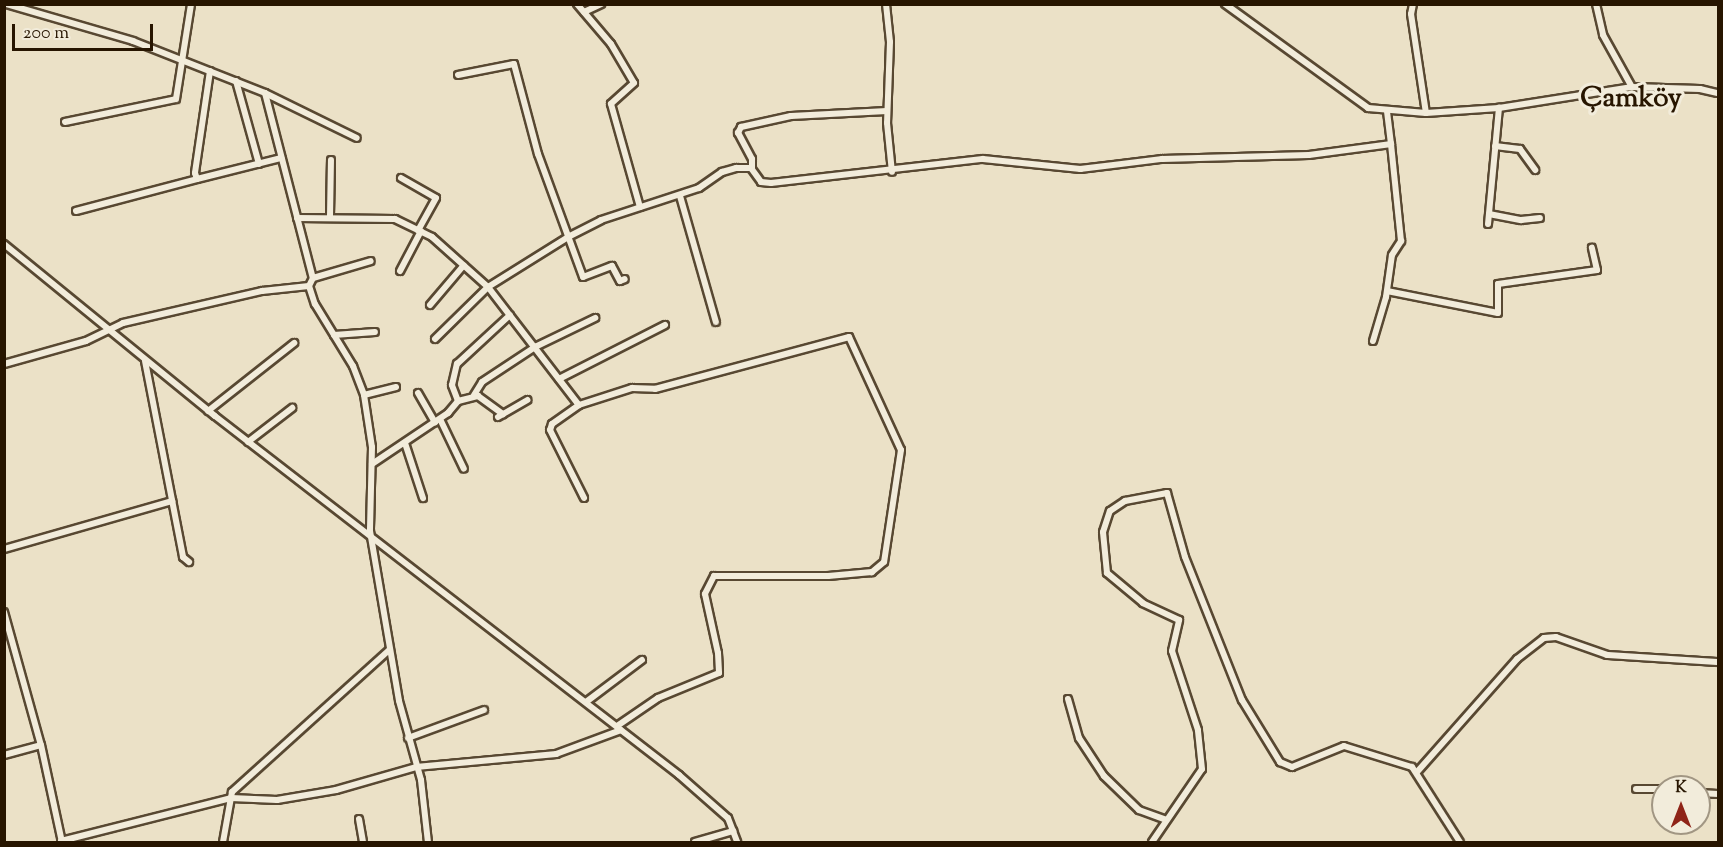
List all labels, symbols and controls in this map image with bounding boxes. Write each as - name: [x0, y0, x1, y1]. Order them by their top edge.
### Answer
- scale bar: [15, 12, 156, 50]
- text: 200 m: [23, 21, 69, 47]
- district label: Çamköy: [1580, 82, 1682, 116]
- north arrow: [1651, 775, 1711, 835]
- text: K: [1675, 777, 1687, 800]

